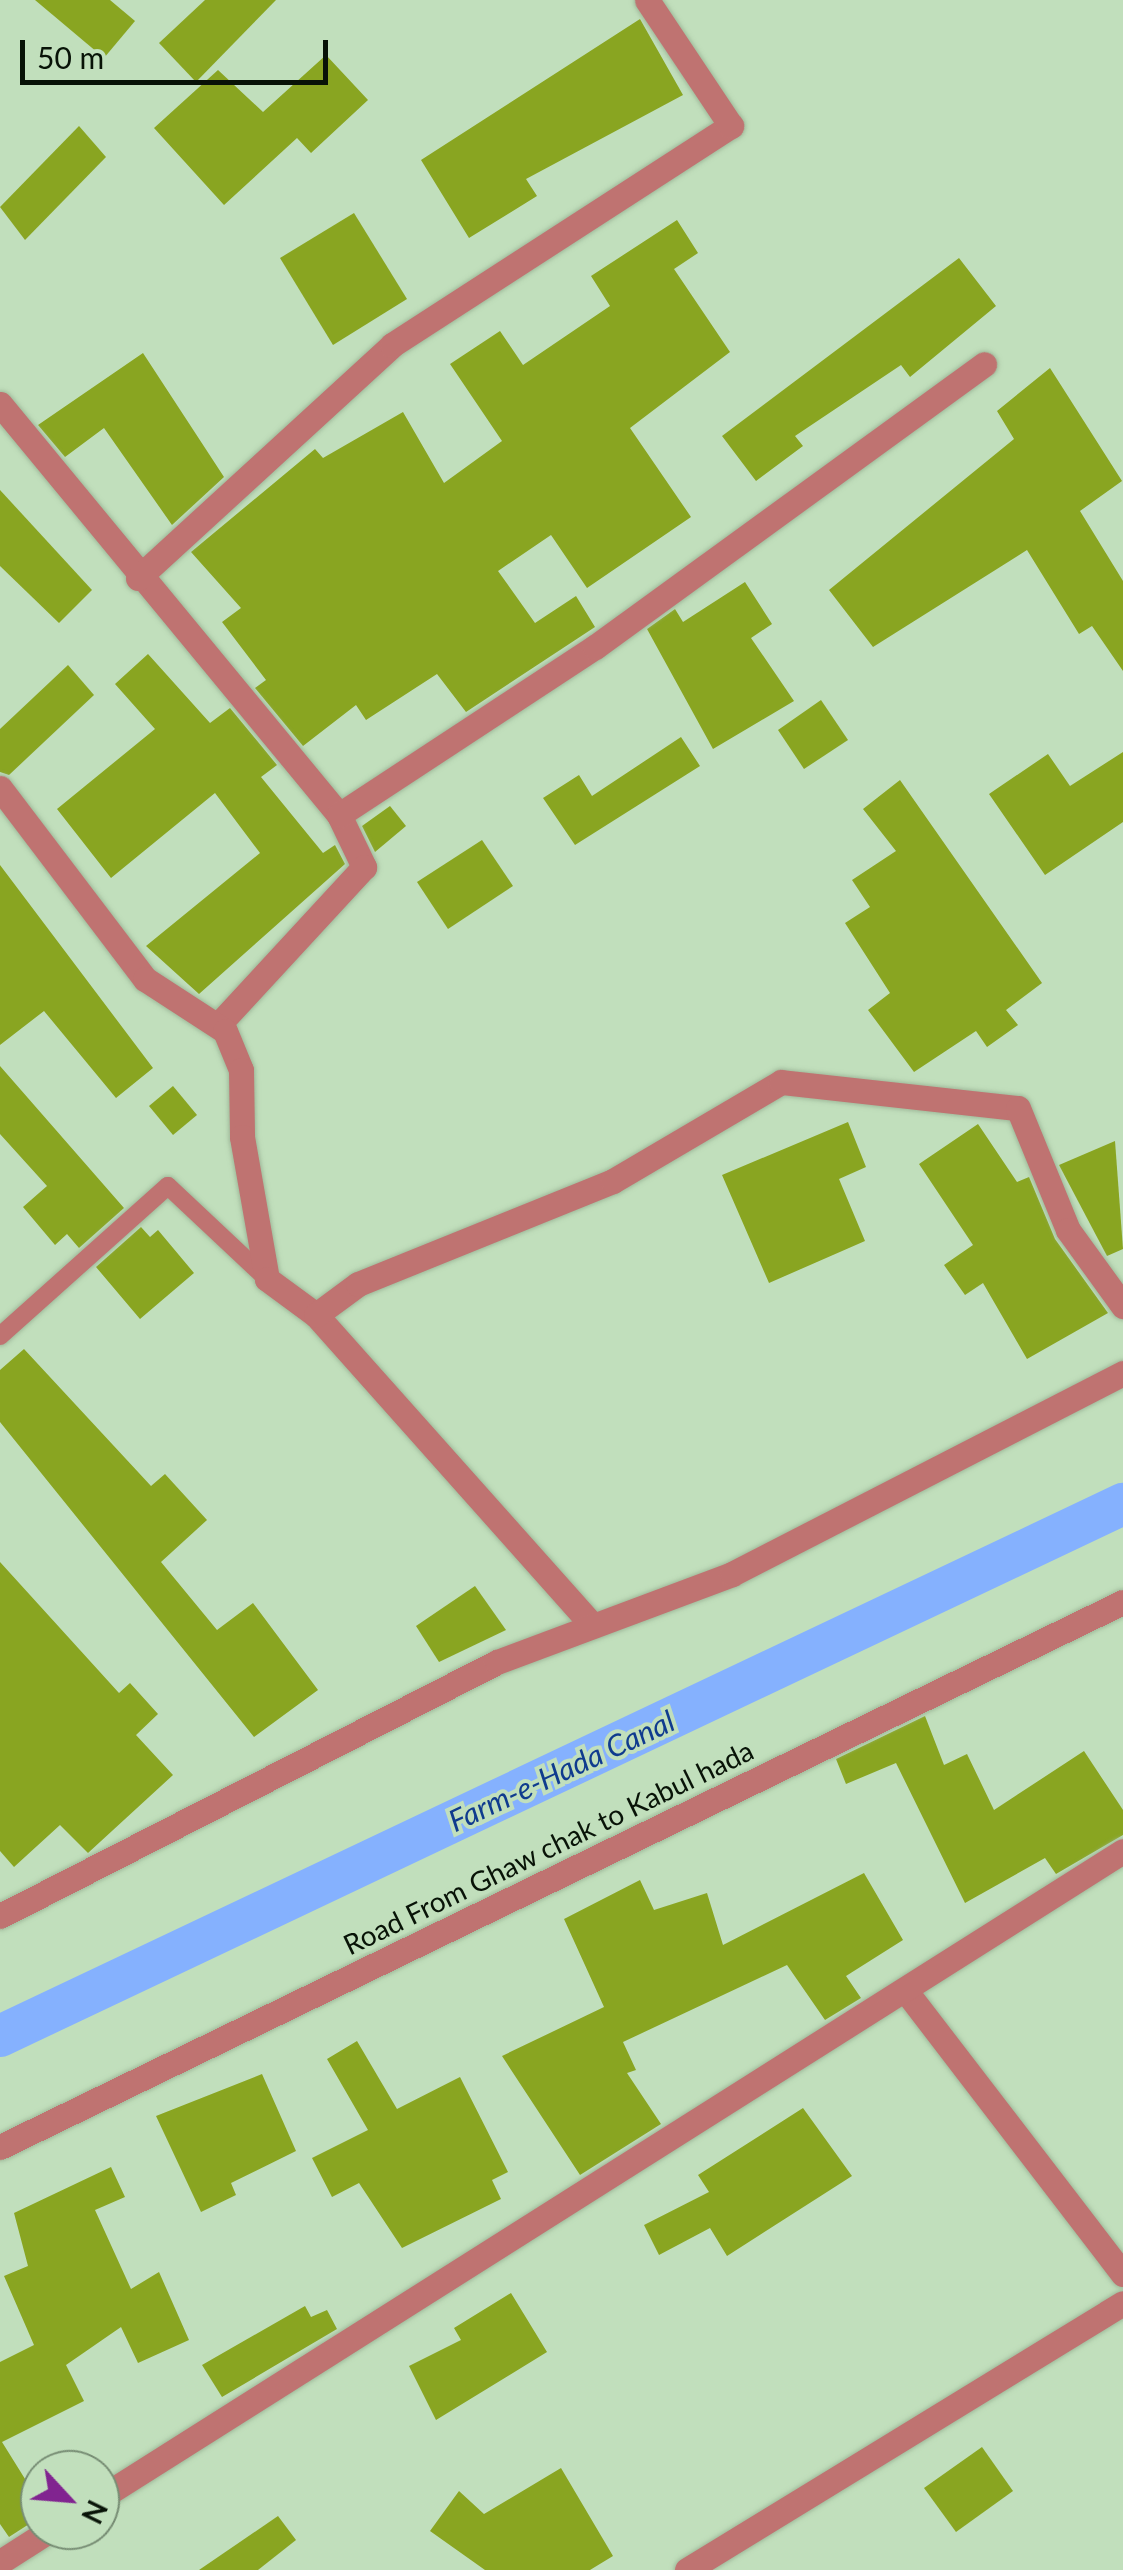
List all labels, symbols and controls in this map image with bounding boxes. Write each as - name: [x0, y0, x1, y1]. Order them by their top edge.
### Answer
- scale bar: [25, 20, 332, 82]
- text: 50 m: [37, 39, 104, 75]
- water label: Farm-e-Hada Canal: [442, 1702, 680, 1838]
- street label: Road From Ghaw chak to Kabul hada: [337, 1733, 759, 1961]
- north arrow: [20, 2450, 120, 2550]
- text: N: [75, 2495, 115, 2529]

